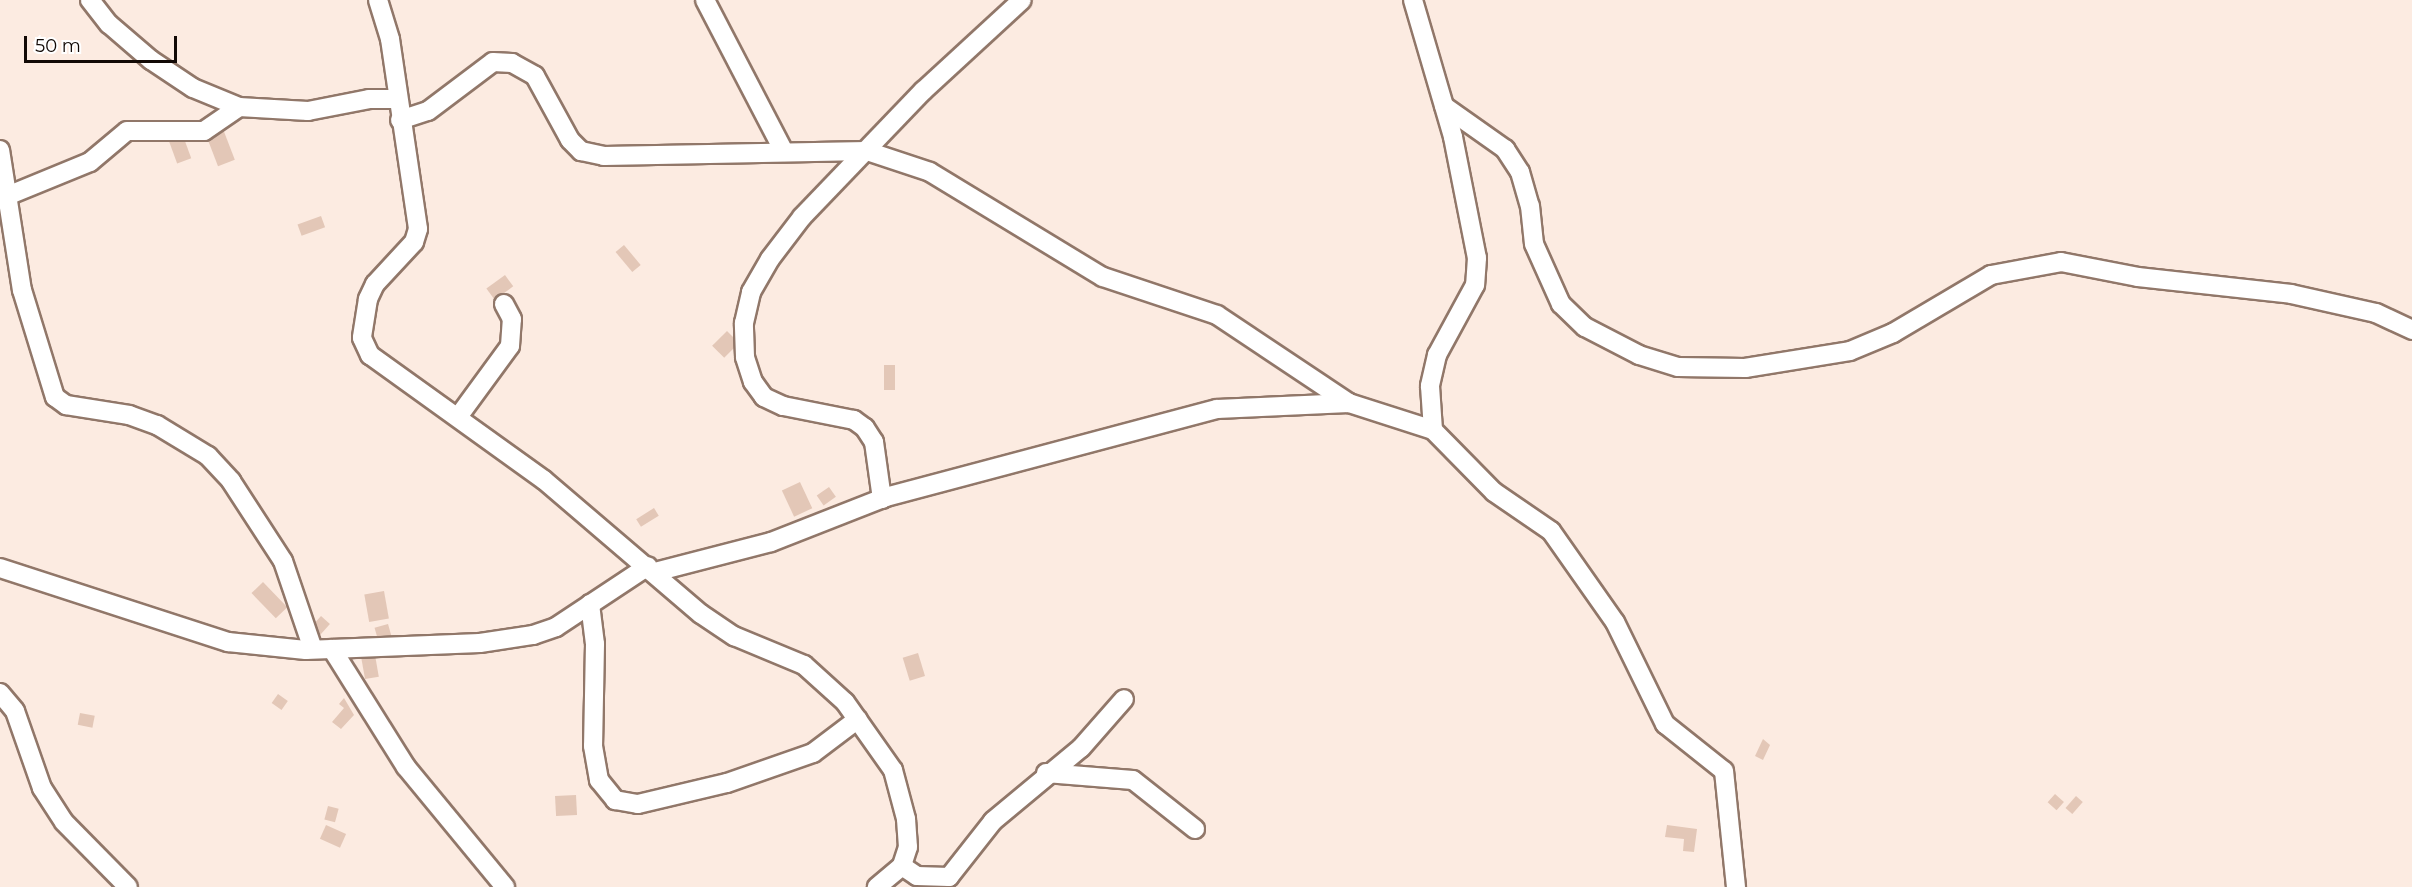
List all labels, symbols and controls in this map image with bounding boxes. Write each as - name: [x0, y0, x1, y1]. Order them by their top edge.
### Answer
- scale bar: [27, 24, 180, 62]
- text: 50 m: [35, 35, 81, 57]

